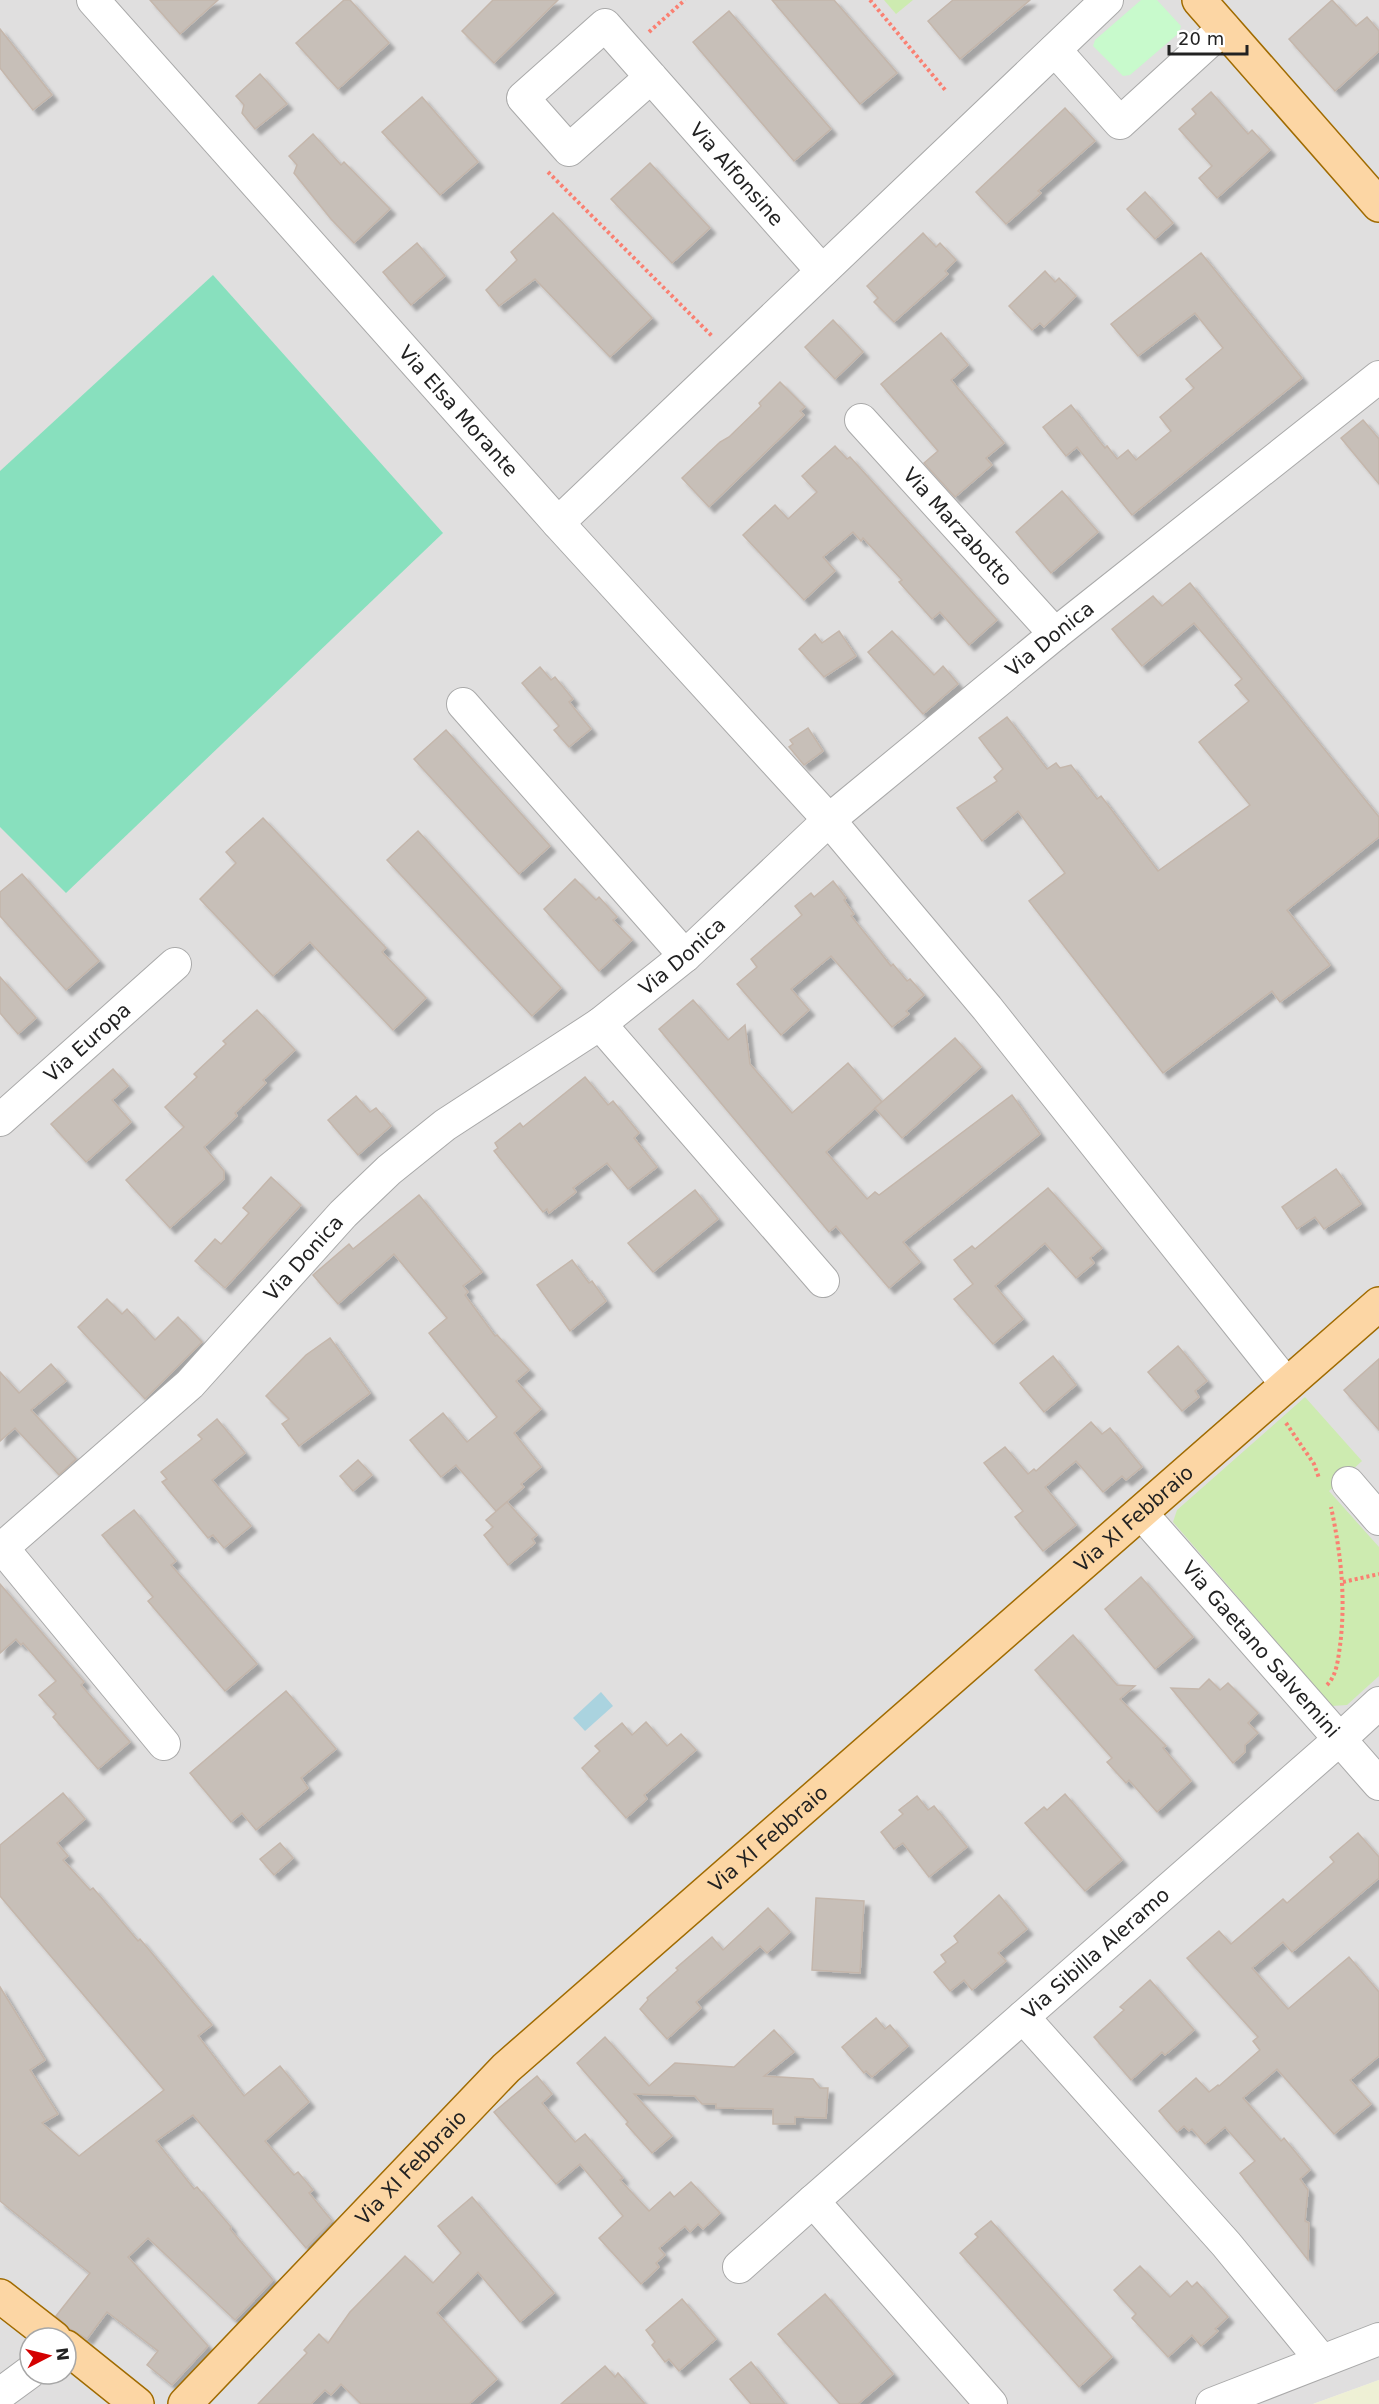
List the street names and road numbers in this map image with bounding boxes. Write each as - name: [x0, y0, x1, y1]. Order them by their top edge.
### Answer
- street label: Via Alfonsine: [685, 118, 789, 231]
- street label: Via Elsa Morante: [394, 340, 523, 482]
- street label: Via Marzabotto: [898, 463, 1017, 591]
- street label: Via Donica: [1001, 596, 1099, 682]
- street label: Via Donica: [634, 912, 730, 1000]
- street label: Via Europa: [39, 997, 136, 1087]
- street label: Via Donica: [259, 1210, 348, 1306]
- street label: Via XI Febbraio: [1070, 1460, 1198, 1577]
- street label: Via Gaetano Salvemini: [1177, 1556, 1345, 1742]
- street label: Via XI Febbraio: [704, 1780, 832, 1897]
- street label: Via Sibilla Aleramo: [1017, 1882, 1174, 2024]
- street label: Via XI Febbraio: [350, 2105, 471, 2230]

